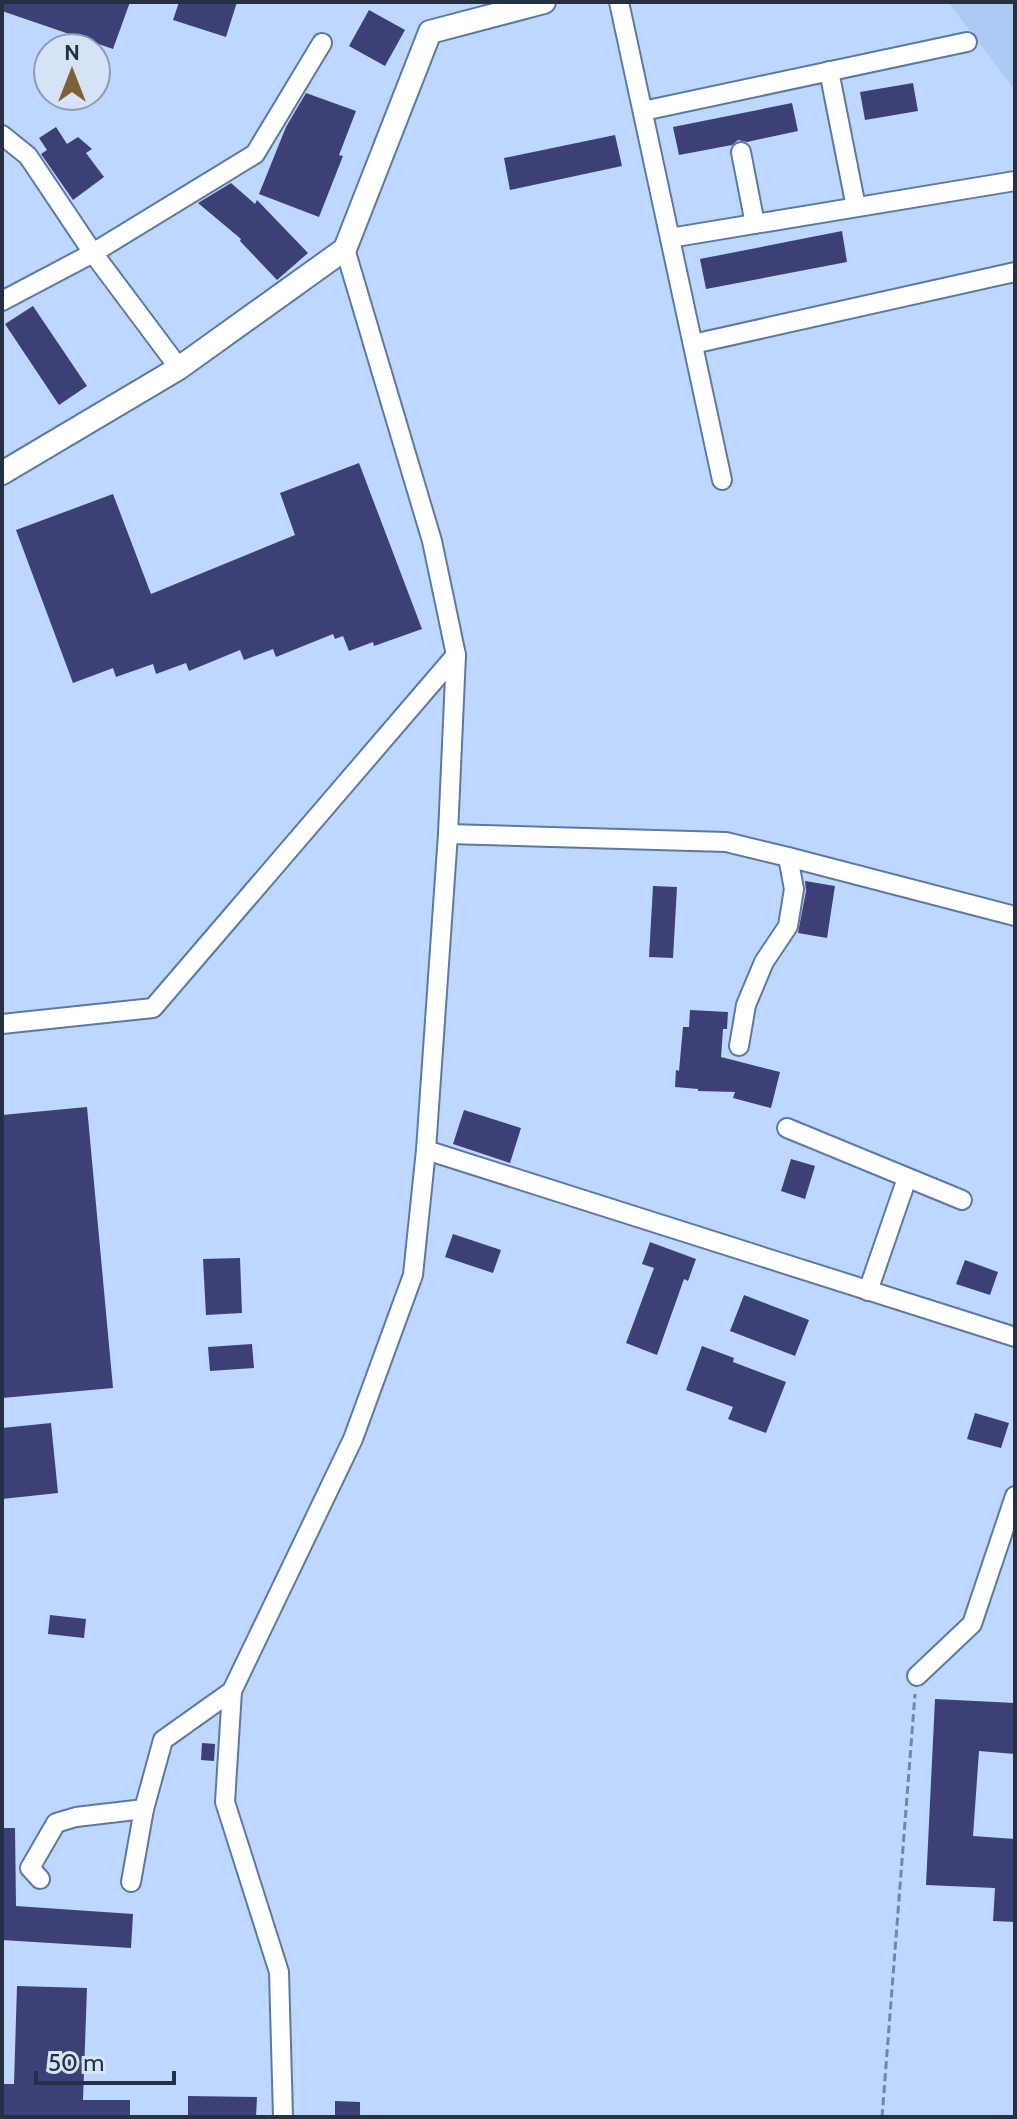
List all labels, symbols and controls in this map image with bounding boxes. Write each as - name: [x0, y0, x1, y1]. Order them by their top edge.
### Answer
- north arrow: [32, 32, 112, 112]
- text: N: [64, 39, 80, 66]
- scale bar: [36, 2035, 174, 2085]
- text: 50 m: [48, 2048, 104, 2077]

